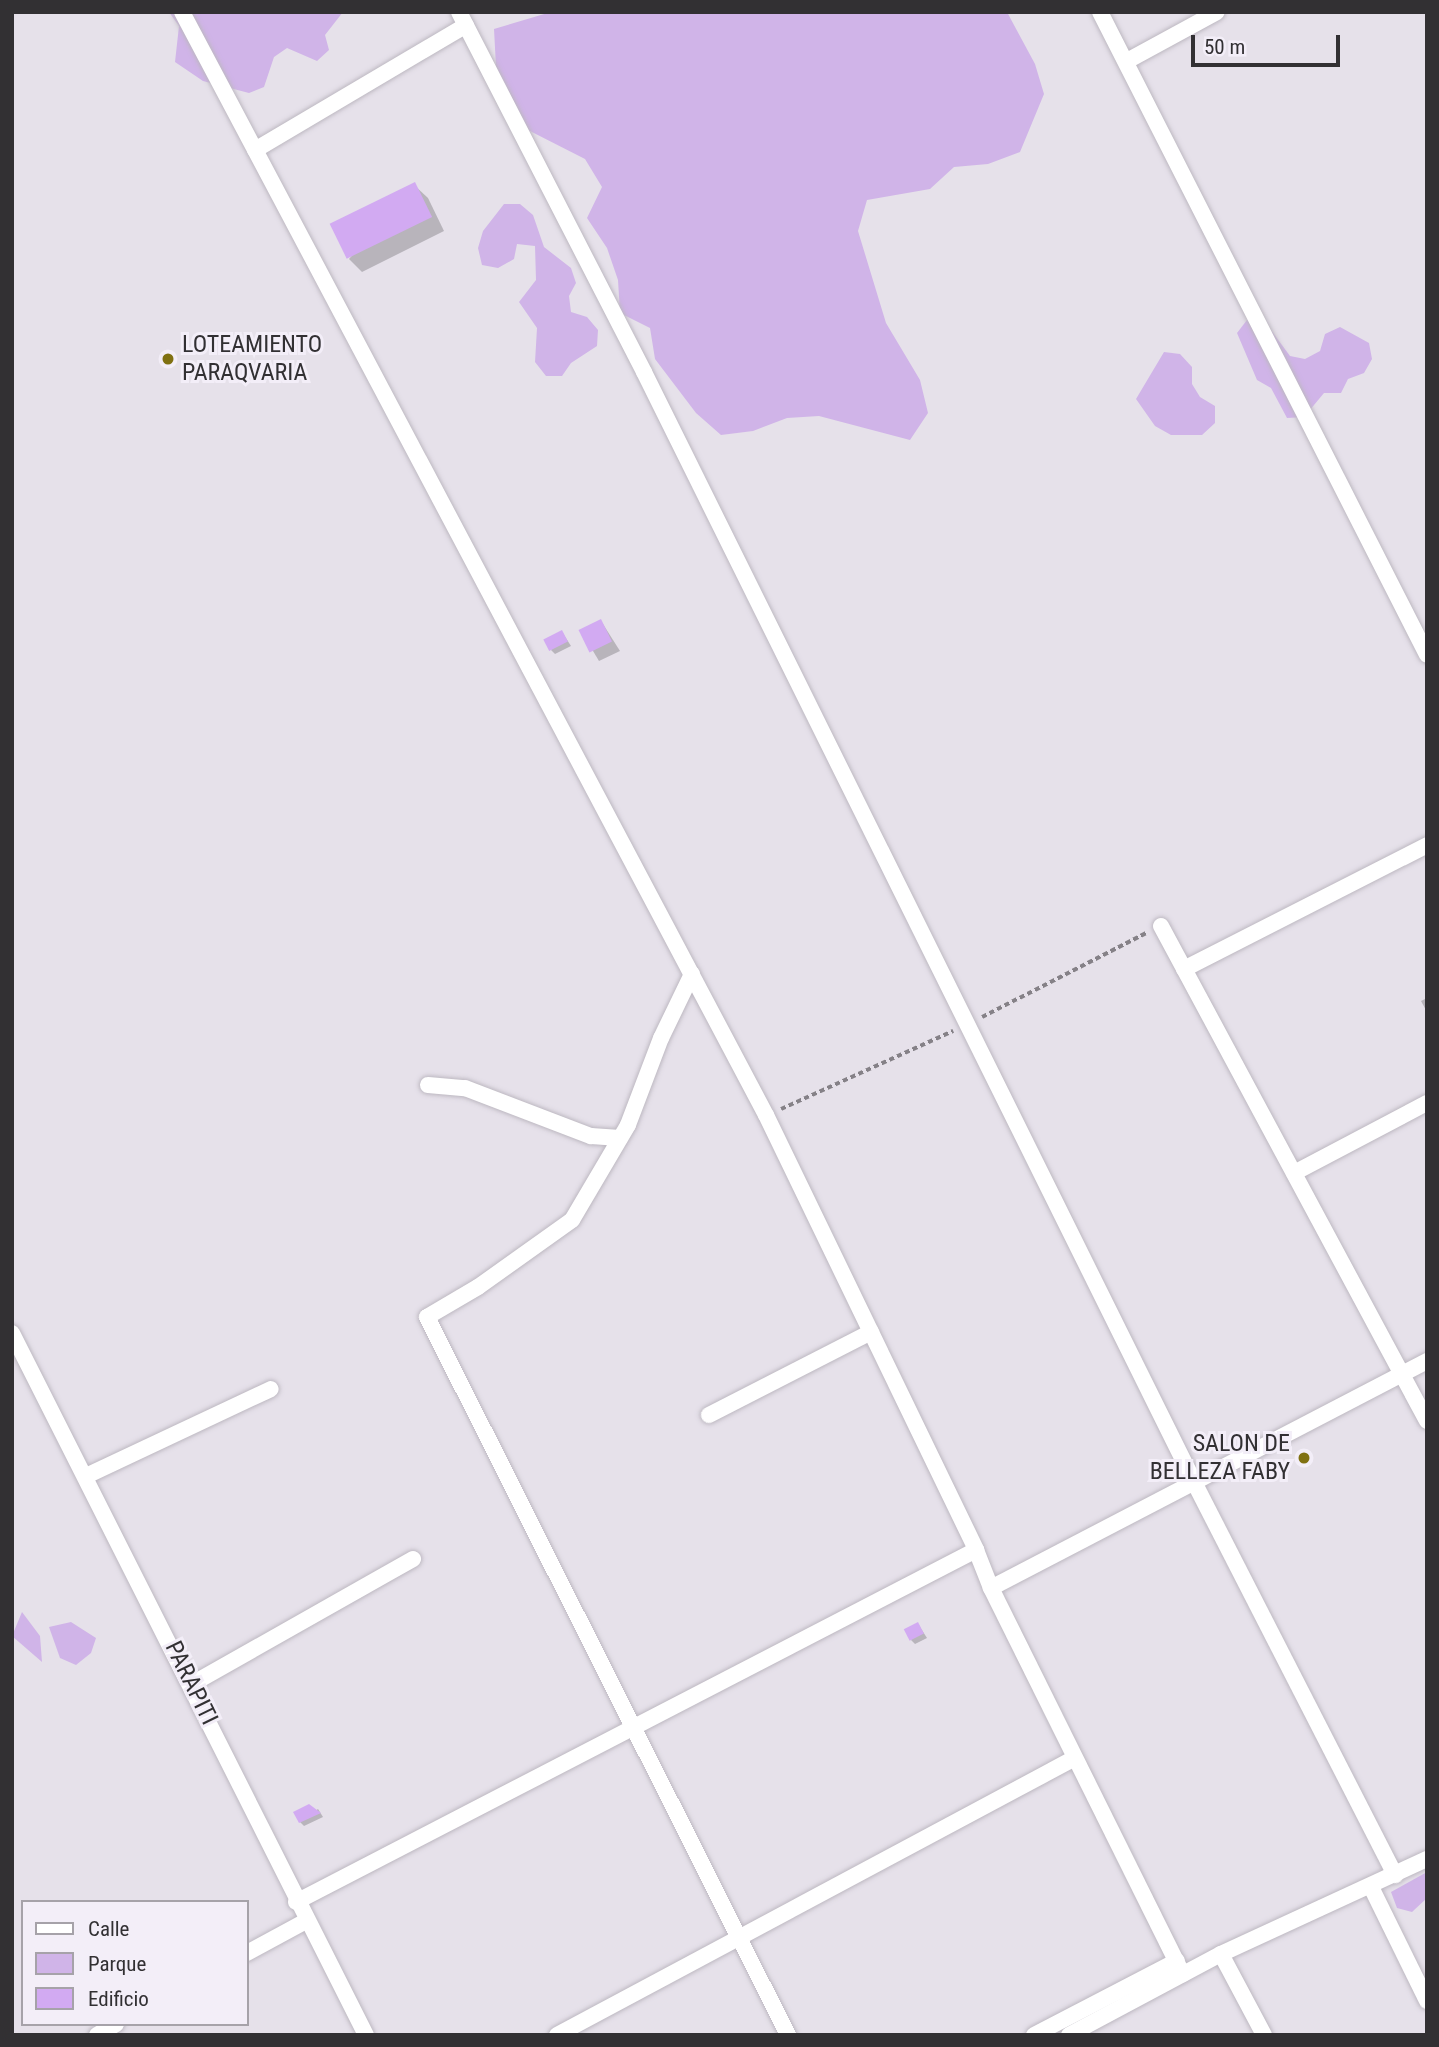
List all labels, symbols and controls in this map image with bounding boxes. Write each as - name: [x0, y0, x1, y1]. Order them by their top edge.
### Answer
- scale bar: [1194, 21, 1343, 65]
- text: 50 m: [1204, 35, 1245, 59]
- place label: LOTEAMIENTO PARAQVARIA: [182, 331, 322, 387]
- marker: LOTEAMIENTO PARAQVARIA: [160, 351, 176, 367]
- place label: SALON DE BELLEZA FABY: [1150, 1430, 1290, 1486]
- marker: SALON DE BELLEZA FABY: [1296, 1450, 1312, 1466]
- street label: PARAPITI: [158, 1636, 224, 1730]
- legend: [21, 1900, 248, 2026]
- text: Calle: [88, 1917, 129, 1941]
- text: Parque: [88, 1952, 146, 1976]
- text: Edificio: [88, 1987, 149, 2011]

